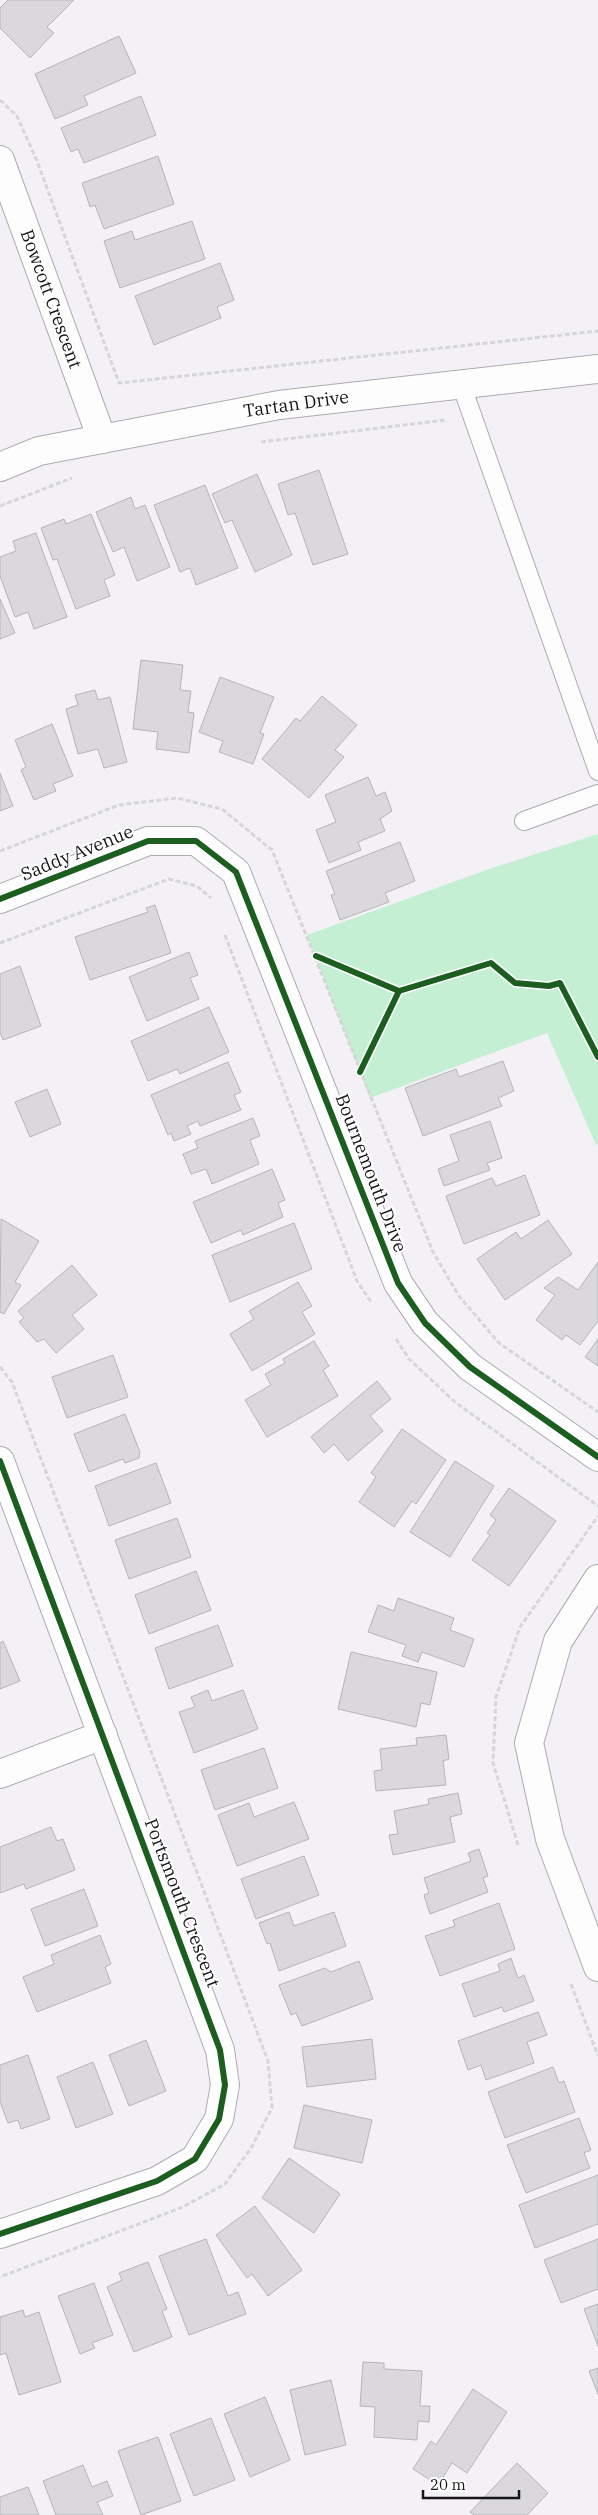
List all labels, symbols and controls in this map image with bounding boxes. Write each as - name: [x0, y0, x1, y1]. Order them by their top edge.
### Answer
- street label: Bowcott Crescent: [16, 226, 87, 372]
- street label: Tartan Drive: [242, 385, 350, 422]
- street label: Saddy Avenue: [17, 820, 136, 886]
- street label: Bournemouth Drive: [331, 1090, 412, 1255]
- street label: Portsmouth Crescent: [140, 1815, 225, 1990]
- scale bar: [423, 2468, 519, 2500]
- text: 20 m: [430, 2475, 466, 2494]

